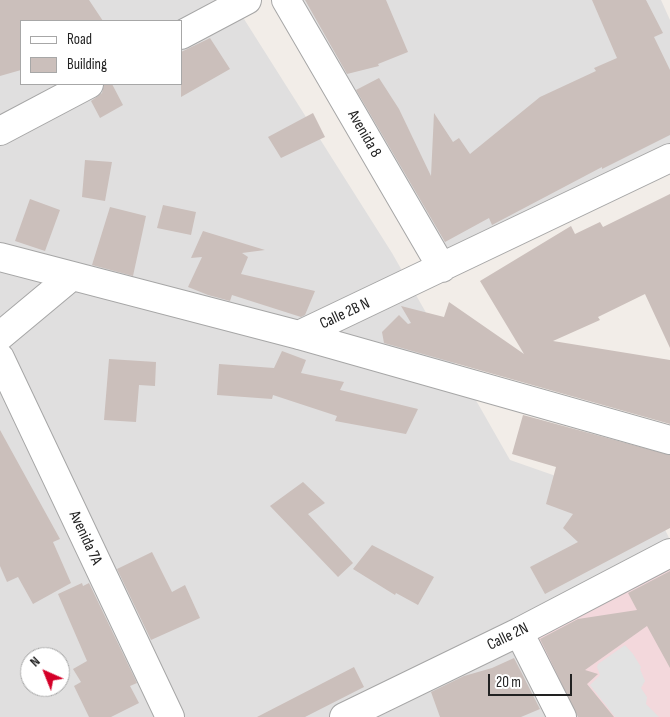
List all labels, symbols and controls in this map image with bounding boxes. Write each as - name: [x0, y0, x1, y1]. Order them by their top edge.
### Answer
- legend: [20, 20, 182, 85]
- text: Road: [67, 30, 92, 49]
- text: Building: [67, 55, 107, 74]
- street label: Avenida 8: [343, 107, 385, 161]
- street label: Calle 2B N: [317, 294, 373, 334]
- street label: Avenida 7A: [64, 508, 106, 568]
- street label: Calle 2N: [484, 619, 532, 655]
- north arrow: [20, 647, 70, 697]
- text: N: [26, 653, 44, 670]
- scale bar: [490, 664, 574, 696]
- text: 20 m: [496, 673, 521, 692]

